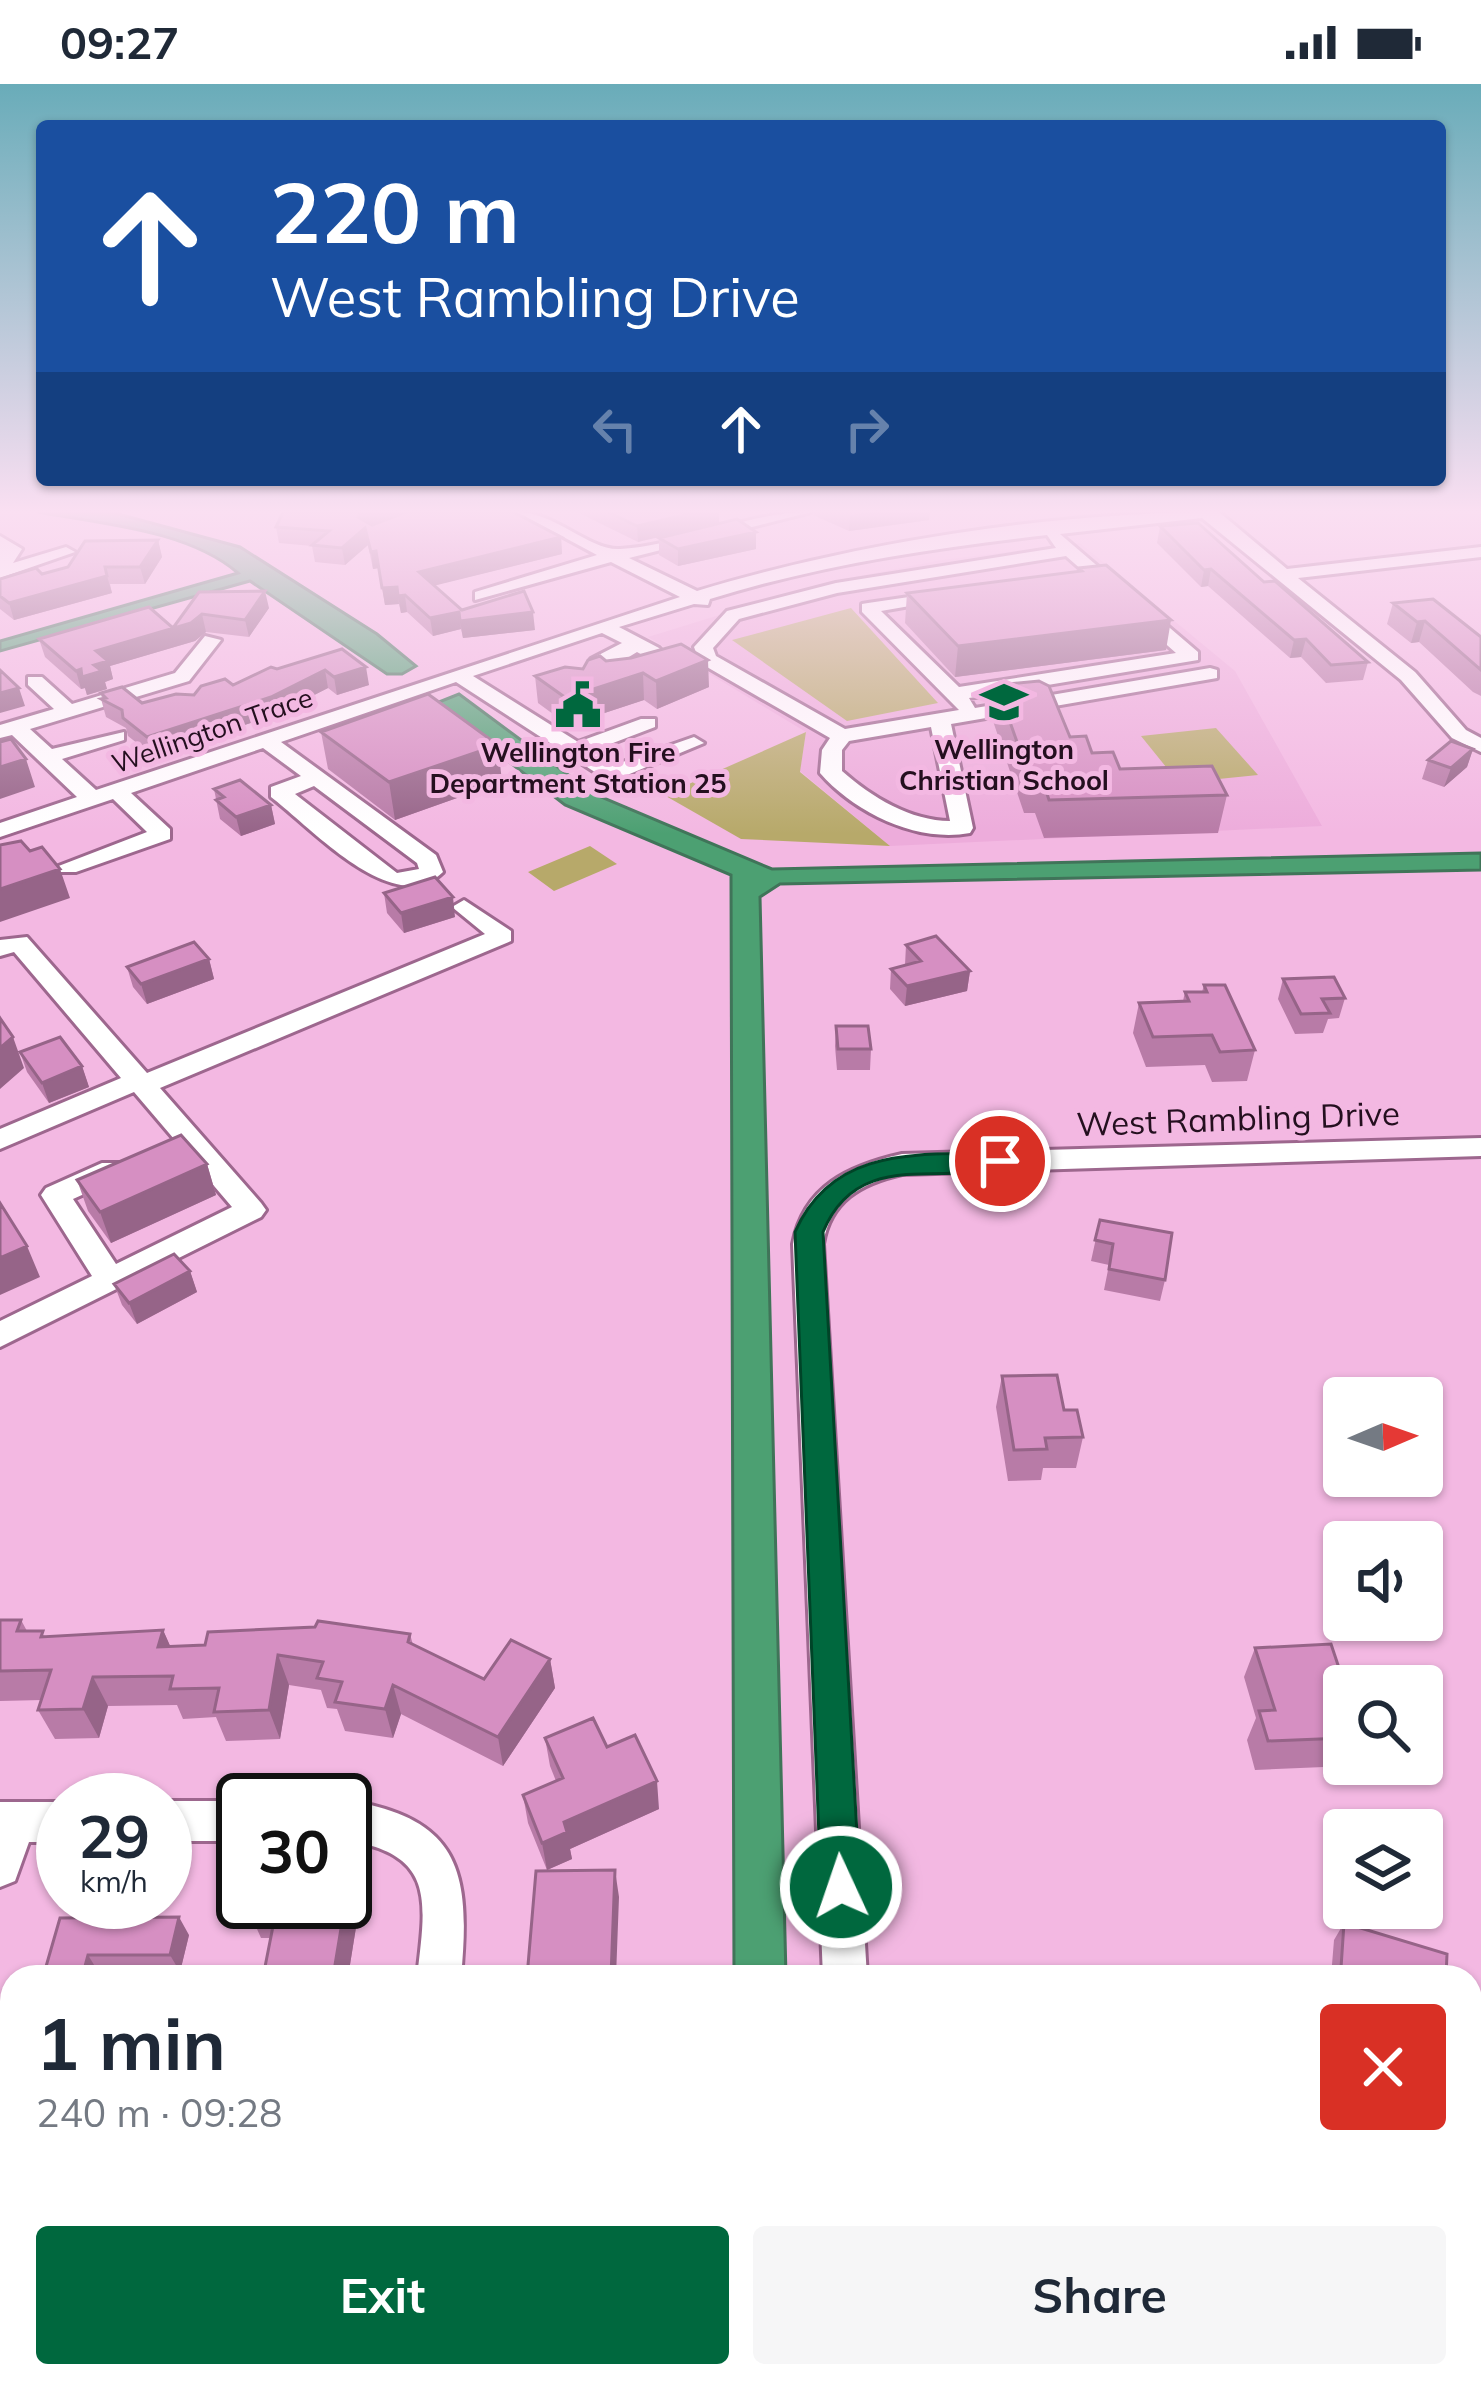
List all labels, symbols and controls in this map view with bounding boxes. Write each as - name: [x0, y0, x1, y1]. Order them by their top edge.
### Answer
- text: 09:27: [60, 14, 179, 70]
- text: 220 m: [270, 159, 520, 264]
- icon: ahead: [72, 168, 228, 324]
- text: West Rambling Drive: [270, 263, 800, 331]
- icon: left: [582, 396, 648, 462]
- icon: ahead: [708, 396, 774, 462]
- icon: right: [834, 396, 900, 462]
- school or university icon: Wellington Christian School: [979, 677, 1029, 727]
- street label: Wellington Trace: [107, 680, 317, 780]
- public building icon: Wellington Fire Department Station 25: [553, 680, 603, 730]
- place label: Wellington Christian School: [899, 732, 1109, 797]
- place label: Wellington Fire Department Station 25: [429, 735, 727, 800]
- street label: West Rambling Drive: [1076, 1092, 1400, 1144]
- pin: [949, 1110, 1051, 1212]
- icon: arrive: [967, 1128, 1033, 1194]
- north arrow: [1323, 1377, 1443, 1497]
- map controls: [1323, 1377, 1443, 1929]
- button: sound: [1323, 1521, 1443, 1641]
- button: search: [1323, 1665, 1443, 1785]
- speed limit sign: 30: [216, 1773, 372, 1929]
- text: 29: [78, 1798, 150, 1873]
- button: layers: [1323, 1809, 1443, 1929]
- position arrow: [778, 1824, 904, 1950]
- text: km/h: [80, 1862, 148, 1900]
- text: 1 min: [36, 1998, 226, 2088]
- button: close: [1320, 2004, 1446, 2130]
- text: 240 m · 09:28: [36, 2088, 282, 2137]
- button: Exit: [36, 2226, 729, 2364]
- button: Share: [753, 2226, 1446, 2364]

